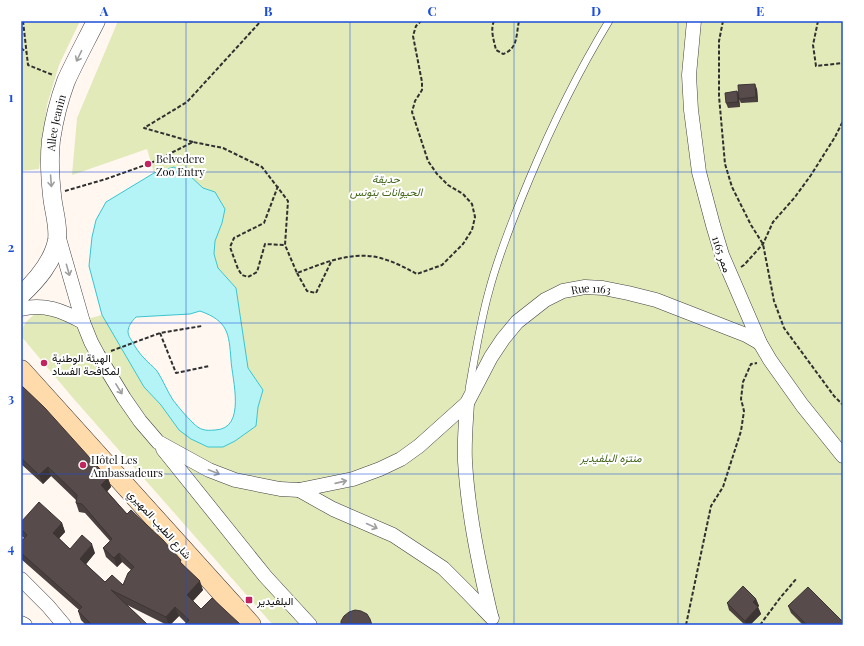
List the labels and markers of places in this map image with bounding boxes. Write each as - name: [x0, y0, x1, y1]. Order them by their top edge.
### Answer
- place label: Belvedere Zoo Entry: [156, 151, 205, 179]
- marker: Belvedere Zoo Entry: [143, 159, 153, 169]
- place label: الهيئة الوطنية لمكافحة الفساد: [52, 350, 120, 378]
- marker: الهيئة الوطنية لمكافحة الفساد: [39, 358, 49, 368]
- place label: Hôtel Les Ambassadeurs: [90, 452, 163, 480]
- marker: Hôtel Les Ambassadeurs: [78, 460, 88, 470]
- place label: البلفيدير: [256, 593, 293, 608]
- marker: البلفيدير: [244, 595, 254, 605]

